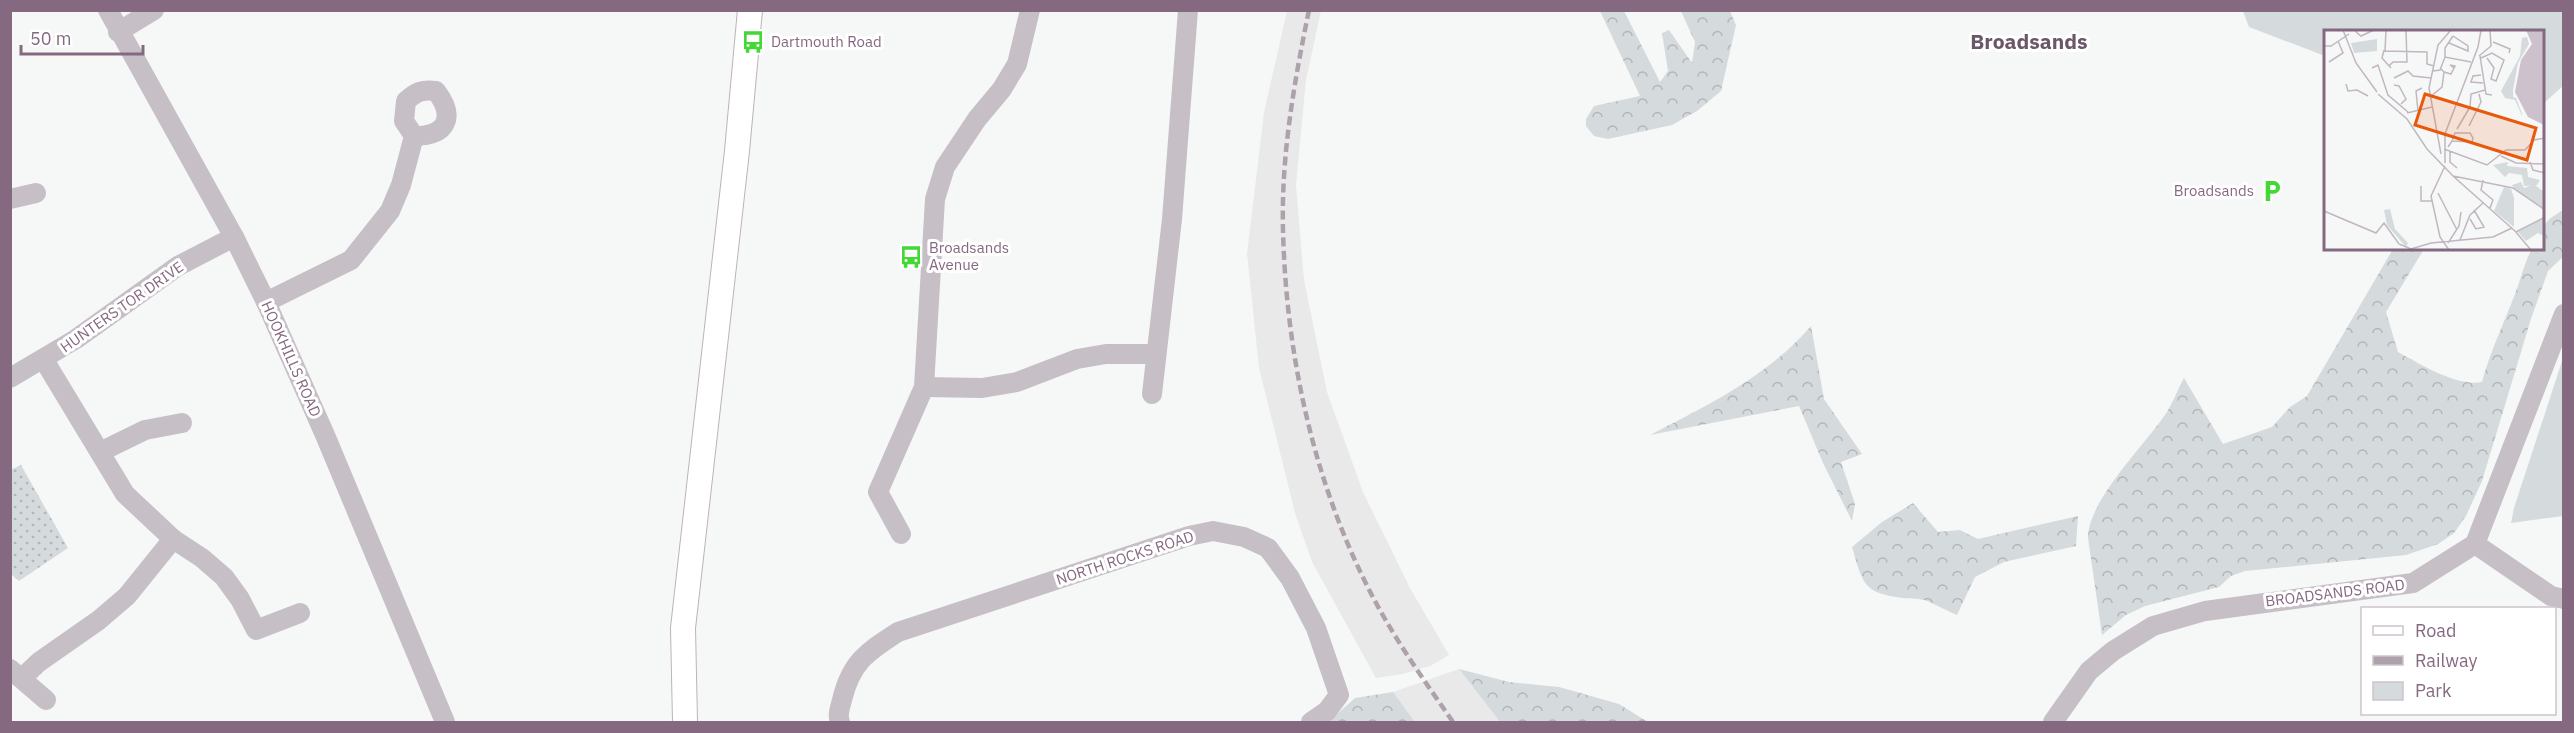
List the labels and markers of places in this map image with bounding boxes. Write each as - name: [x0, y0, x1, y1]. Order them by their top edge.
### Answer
- bus stop icon: Dartmouth Road: [740, 29, 766, 55]
- place label: Dartmouth Road: [771, 32, 882, 51]
- parking icon: Broadsands: [2259, 178, 2285, 204]
- place label: Broadsands: [2174, 181, 2254, 200]
- place label: Broadsands Avenue: [929, 238, 1009, 274]
- bus stop icon: Broadsands Avenue: [898, 244, 924, 270]

